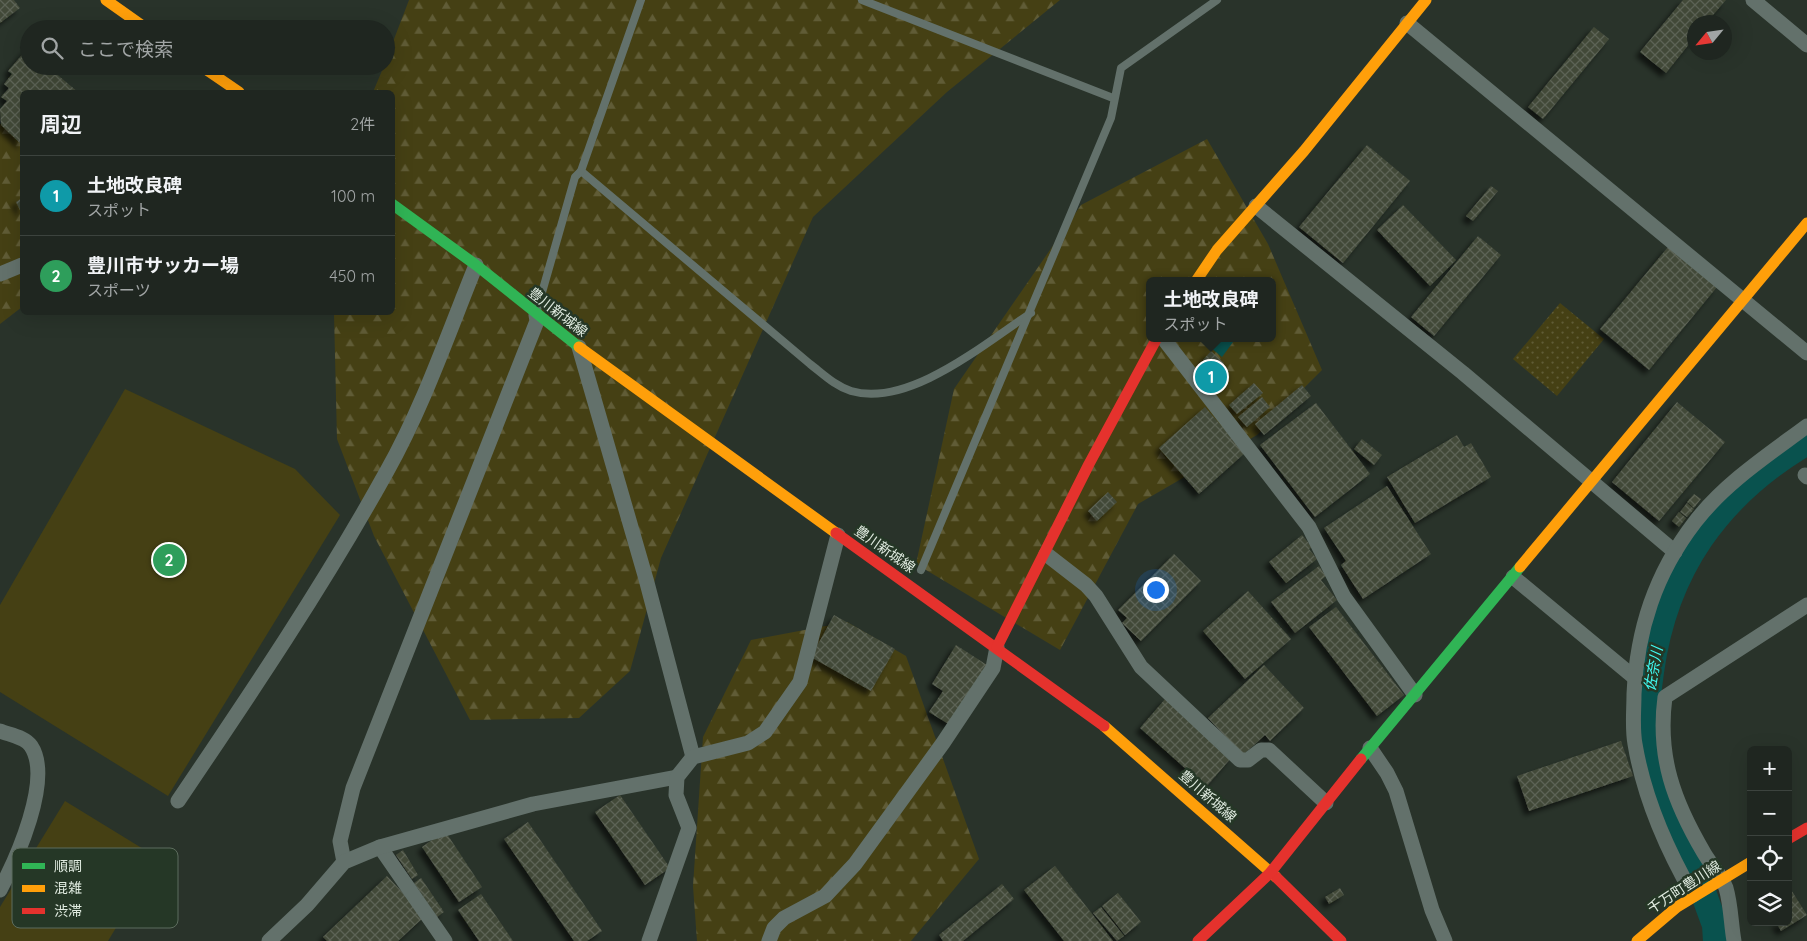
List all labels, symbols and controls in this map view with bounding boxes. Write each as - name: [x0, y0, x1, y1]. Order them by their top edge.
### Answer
- north arrow: [1687, 15, 1732, 60]
- search box: [20, 20, 395, 75]
- icon: search: [38, 34, 66, 62]
- text: ここで検索: [78, 37, 173, 61]
- text: 周辺: [40, 111, 82, 137]
- text: 2件: [350, 114, 375, 134]
- text: 土地改良碑: [87, 173, 182, 197]
- text: 1: [53, 186, 59, 206]
- text: 100 m: [331, 186, 375, 206]
- text: スポット: [87, 200, 151, 220]
- text: 豊川市サッカー場: [87, 253, 239, 277]
- text: 2: [51, 266, 61, 286]
- text: 450 m: [329, 266, 375, 286]
- popup: [1146, 277, 1276, 342]
- text: スポーツ: [87, 280, 151, 300]
- street label: 豊川新城線: [525, 283, 591, 341]
- text: 土地改良碑: [1163, 287, 1259, 311]
- text: スポット: [1163, 314, 1228, 334]
- pin: 1: [1195, 358, 1227, 396]
- street label: 豊川新城線: [851, 522, 919, 576]
- pin: 2: [153, 541, 185, 579]
- your location: [1143, 577, 1169, 603]
- water label: 佐奈川: [1640, 643, 1667, 693]
- map controls: [1747, 746, 1792, 926]
- button: +: [1747, 746, 1792, 791]
- street label: 豊川新城線: [1176, 766, 1240, 826]
- button: −: [1747, 791, 1792, 836]
- button: locate: [1747, 836, 1792, 881]
- legend: [12, 848, 178, 928]
- text: 順調: [54, 857, 82, 875]
- street label: 千万町豊川線: [1644, 857, 1724, 917]
- text: 混雑: [54, 879, 82, 897]
- button: layers: [1747, 881, 1792, 926]
- text: 渋滞: [54, 902, 82, 920]

